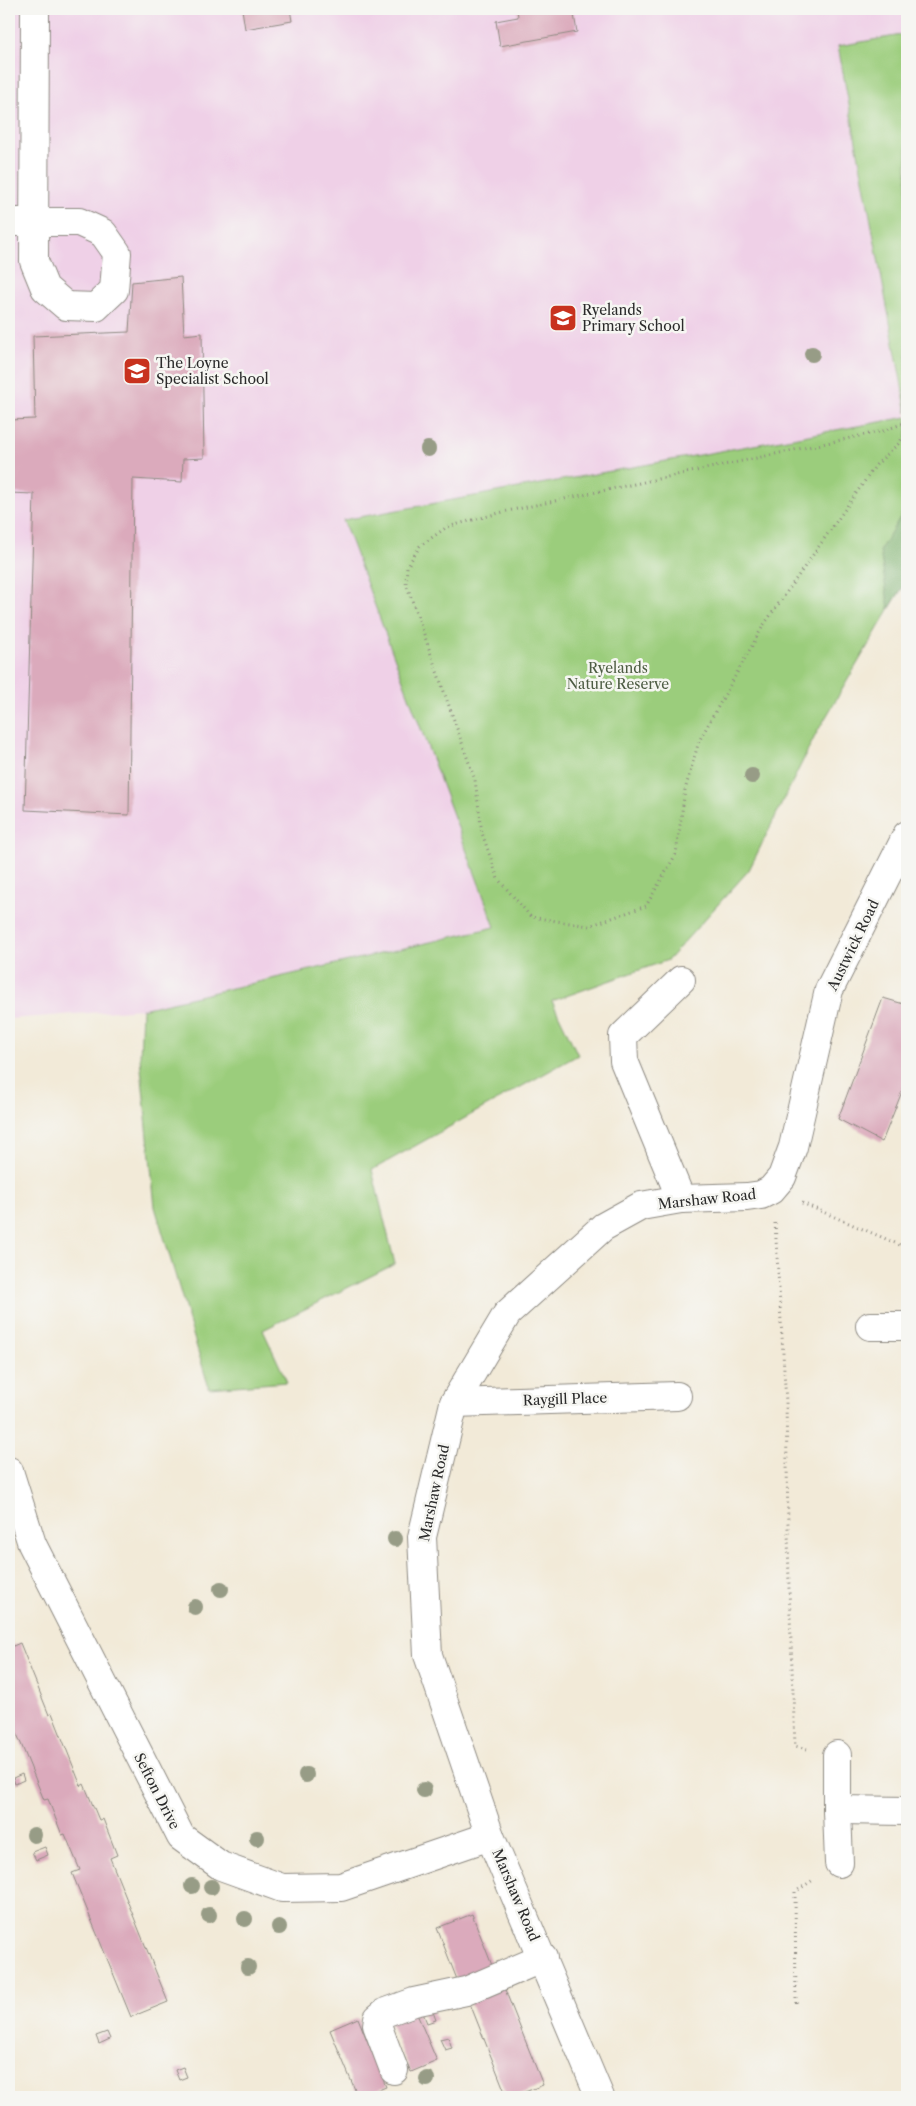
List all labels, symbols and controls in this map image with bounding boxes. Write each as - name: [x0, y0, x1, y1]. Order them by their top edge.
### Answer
- place label: Ryelands Primary School: [582, 301, 685, 335]
- school or university icon: Ryelands Primary School: [548, 303, 578, 333]
- place label: The Loyne Specialist School: [156, 354, 269, 388]
- school or university icon: The Loyne Specialist School: [122, 356, 152, 386]
- park label: Ryelands Nature Reserve: [567, 659, 669, 693]
- street label: Austwick Road: [823, 896, 883, 994]
- street label: Marshaw Road: [657, 1185, 757, 1213]
- street label: Raygill Place: [523, 1389, 608, 1409]
- street label: Marshaw Road: [415, 1442, 453, 1543]
- street label: Sefton Drive: [130, 1750, 184, 1832]
- street label: Marshaw Road: [488, 1846, 544, 1944]

